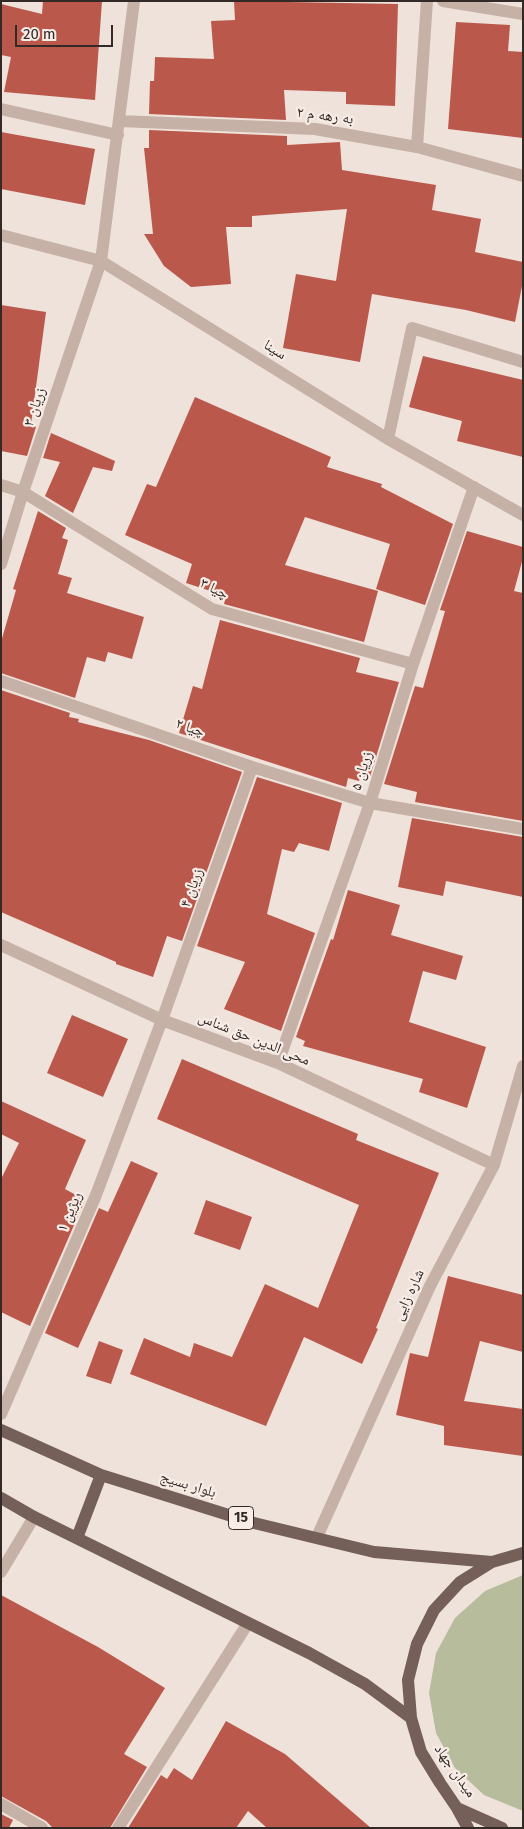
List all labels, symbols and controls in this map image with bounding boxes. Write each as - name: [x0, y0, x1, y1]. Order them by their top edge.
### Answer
- scale bar: [18, 15, 115, 47]
- text: 20 m: [23, 25, 56, 43]
- street label: به رهه م ۲: [296, 104, 354, 128]
- street label: سینا: [260, 336, 290, 364]
- street label: زریان ۳: [20, 385, 50, 429]
- street label: چیا ۳: [197, 574, 231, 604]
- street label: چیا ۲: [173, 715, 207, 741]
- street label: زریان ۵: [348, 749, 376, 793]
- street label: زریان ۴: [177, 866, 207, 910]
- street label: محی الدین حق شناس: [195, 1008, 313, 1070]
- street label: ریژین ۱: [54, 1189, 86, 1235]
- street label: شاره زایی: [389, 1267, 429, 1323]
- street label: بلوار بسیج: [158, 1468, 218, 1502]
- road number: 15: [228, 1506, 254, 1530]
- street label: میدان جهاد: [430, 1741, 480, 1801]

